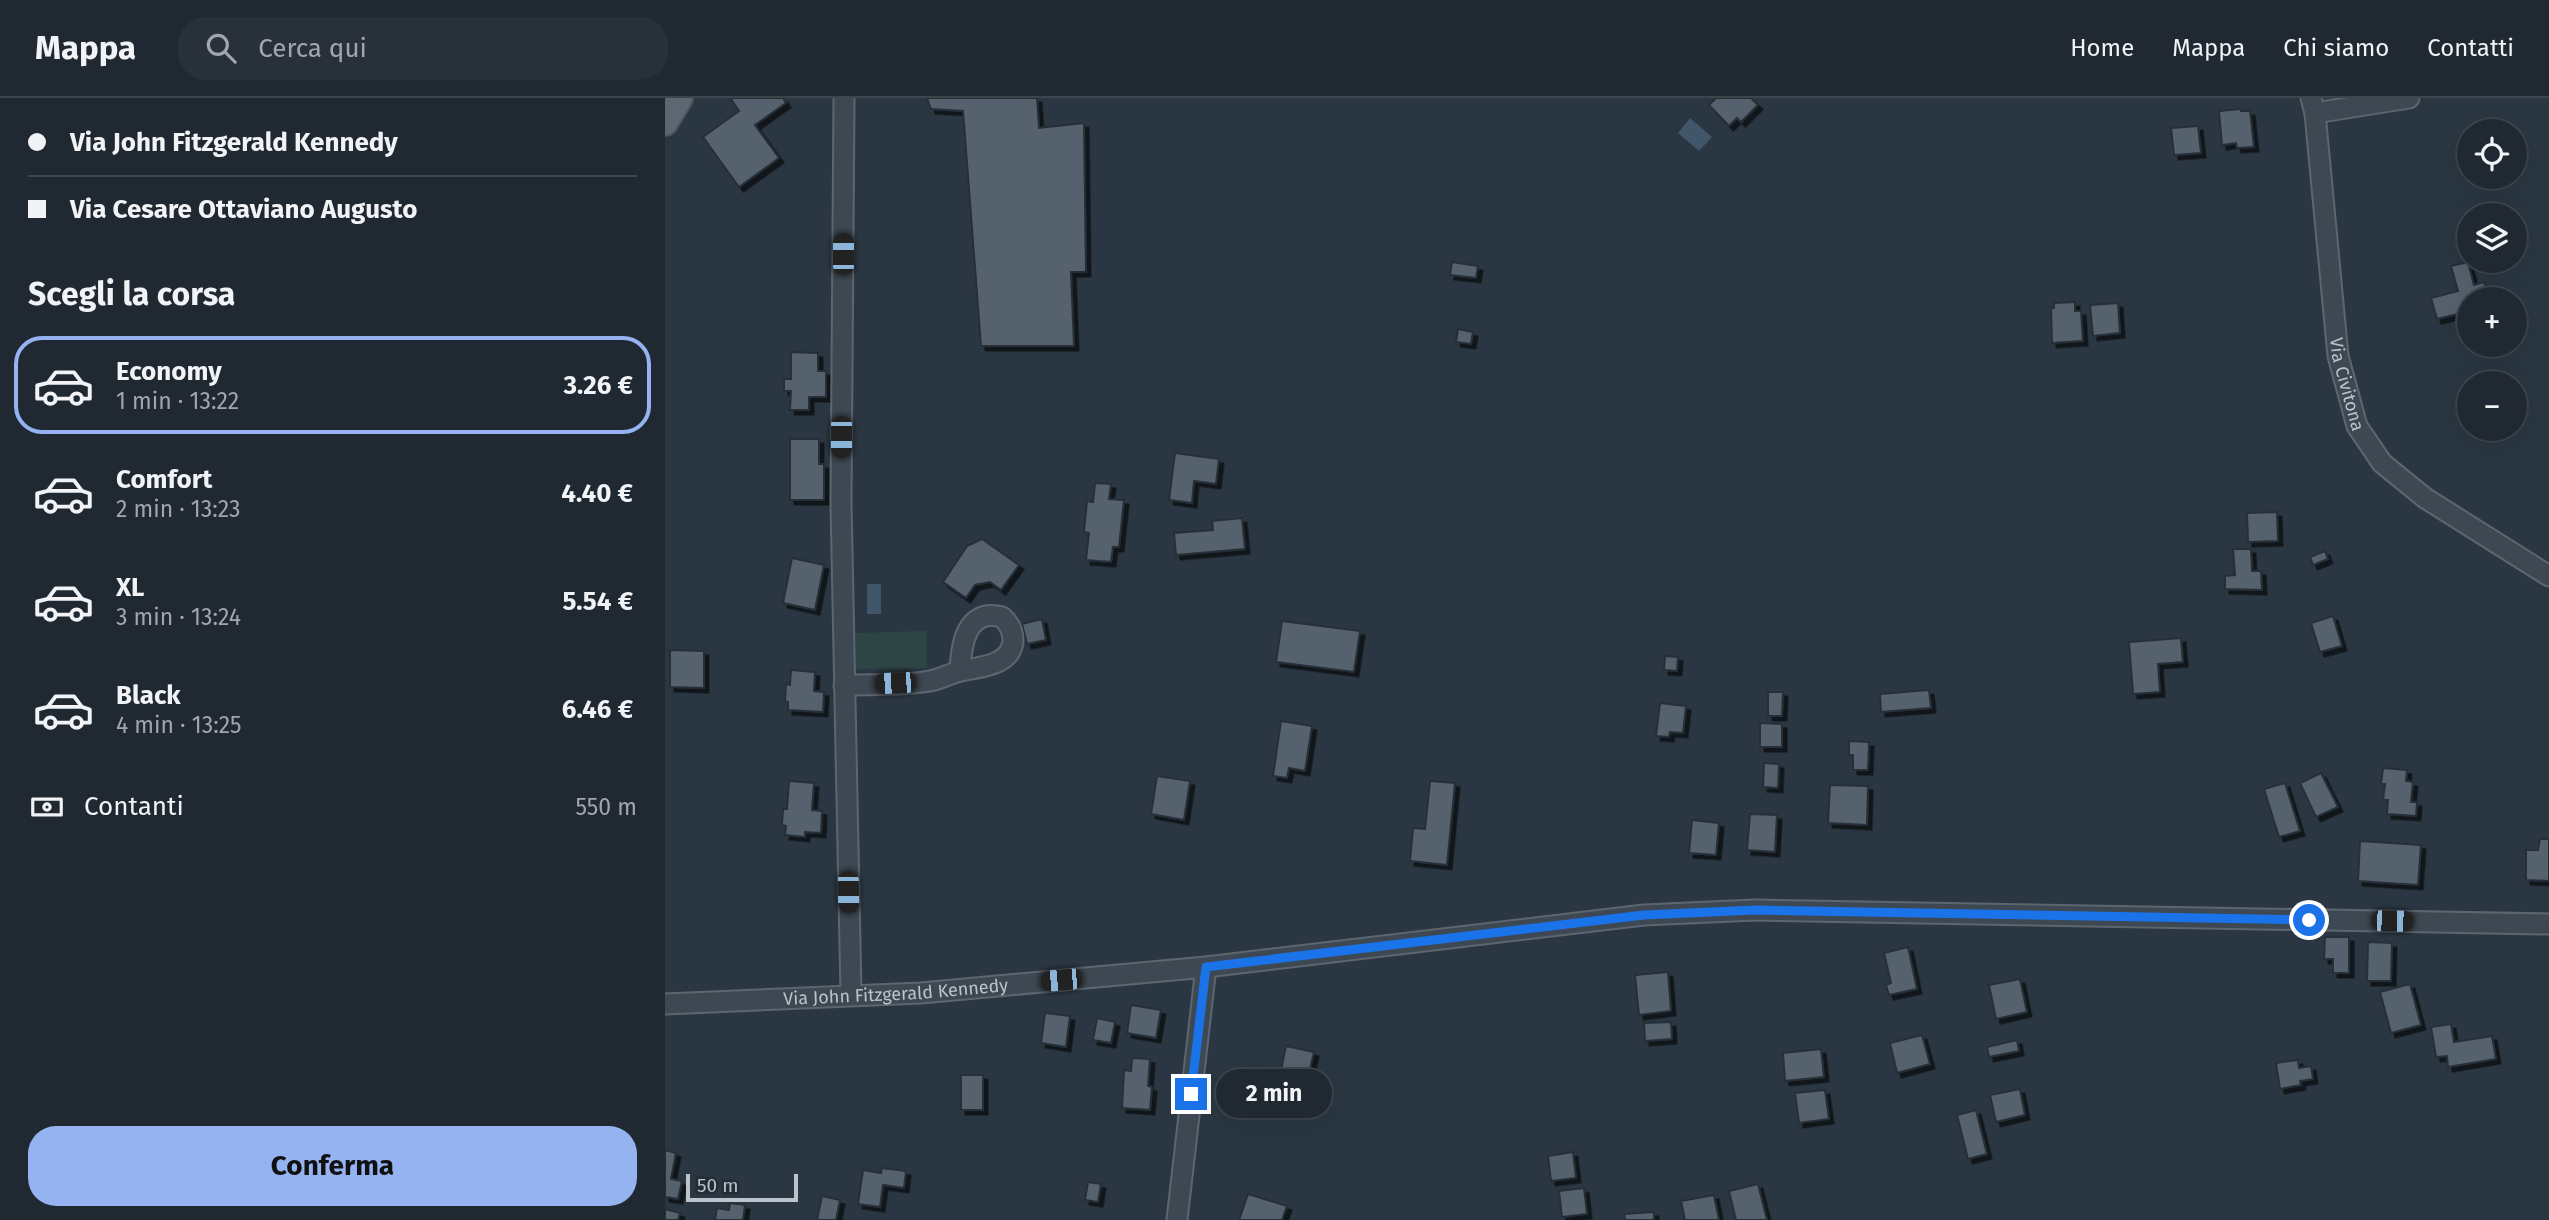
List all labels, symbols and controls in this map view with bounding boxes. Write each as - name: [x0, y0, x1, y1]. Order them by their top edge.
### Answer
- search box: [178, 17, 668, 80]
- text: Mappa: [35, 28, 136, 68]
- icon: search: [202, 29, 240, 67]
- text: Cerca qui: [258, 33, 367, 64]
- text: Home: [2070, 34, 2134, 62]
- text: Mappa: [2172, 34, 2245, 62]
- text: Chi siamo: [2283, 34, 2389, 62]
- text: Contatti: [2427, 34, 2514, 62]
- map controls: [2457, 119, 2527, 441]
- button: locate: [2457, 119, 2527, 189]
- text: Via John Fitzgerald Kennedy: [70, 127, 398, 158]
- text: Via Cesare Ottaviano Augusto: [70, 194, 417, 225]
- button: layers: [2457, 203, 2527, 273]
- car: [833, 233, 854, 275]
- text: Scegli la corsa: [28, 275, 235, 313]
- button: +: [2457, 287, 2527, 357]
- street label: Via Civitona: [2325, 336, 2369, 434]
- icon: car: [32, 354, 95, 417]
- text: Economy: [116, 356, 222, 387]
- text: 3.26 €: [564, 370, 633, 401]
- button: −: [2457, 371, 2527, 441]
- text: 1 min · 13:22: [116, 387, 239, 415]
- car: [831, 416, 852, 458]
- icon: car: [32, 462, 95, 525]
- text: Comfort: [116, 464, 212, 495]
- text: 4.40 €: [561, 478, 633, 509]
- text: 2 min · 13:23: [116, 495, 241, 523]
- icon: car: [32, 570, 95, 633]
- text: XL: [116, 572, 144, 603]
- text: 5.54 €: [562, 586, 633, 617]
- text: 3 min · 13:24: [116, 603, 241, 631]
- car: [874, 672, 917, 694]
- icon: car: [32, 678, 95, 741]
- text: Black: [116, 680, 181, 711]
- text: 6.46 €: [562, 694, 633, 725]
- text: 4 min · 13:25: [116, 711, 242, 739]
- icon: cash: [28, 788, 66, 826]
- text: Contanti: [84, 791, 184, 822]
- text: 550 m: [575, 793, 637, 821]
- car: [838, 871, 859, 913]
- route start: [2293, 904, 2325, 936]
- car: [2371, 910, 2414, 932]
- car: [1040, 968, 1083, 992]
- street label: Via John Fitzgerald Kennedy: [783, 974, 1009, 1010]
- callout: 2 min: [1215, 1070, 1331, 1118]
- route end: [1175, 1078, 1207, 1110]
- text: 2 min: [1246, 1079, 1302, 1107]
- button: Conferma: [28, 1126, 637, 1206]
- scale bar: [686, 1171, 798, 1203]
- text: 50 m: [697, 1174, 738, 1197]

